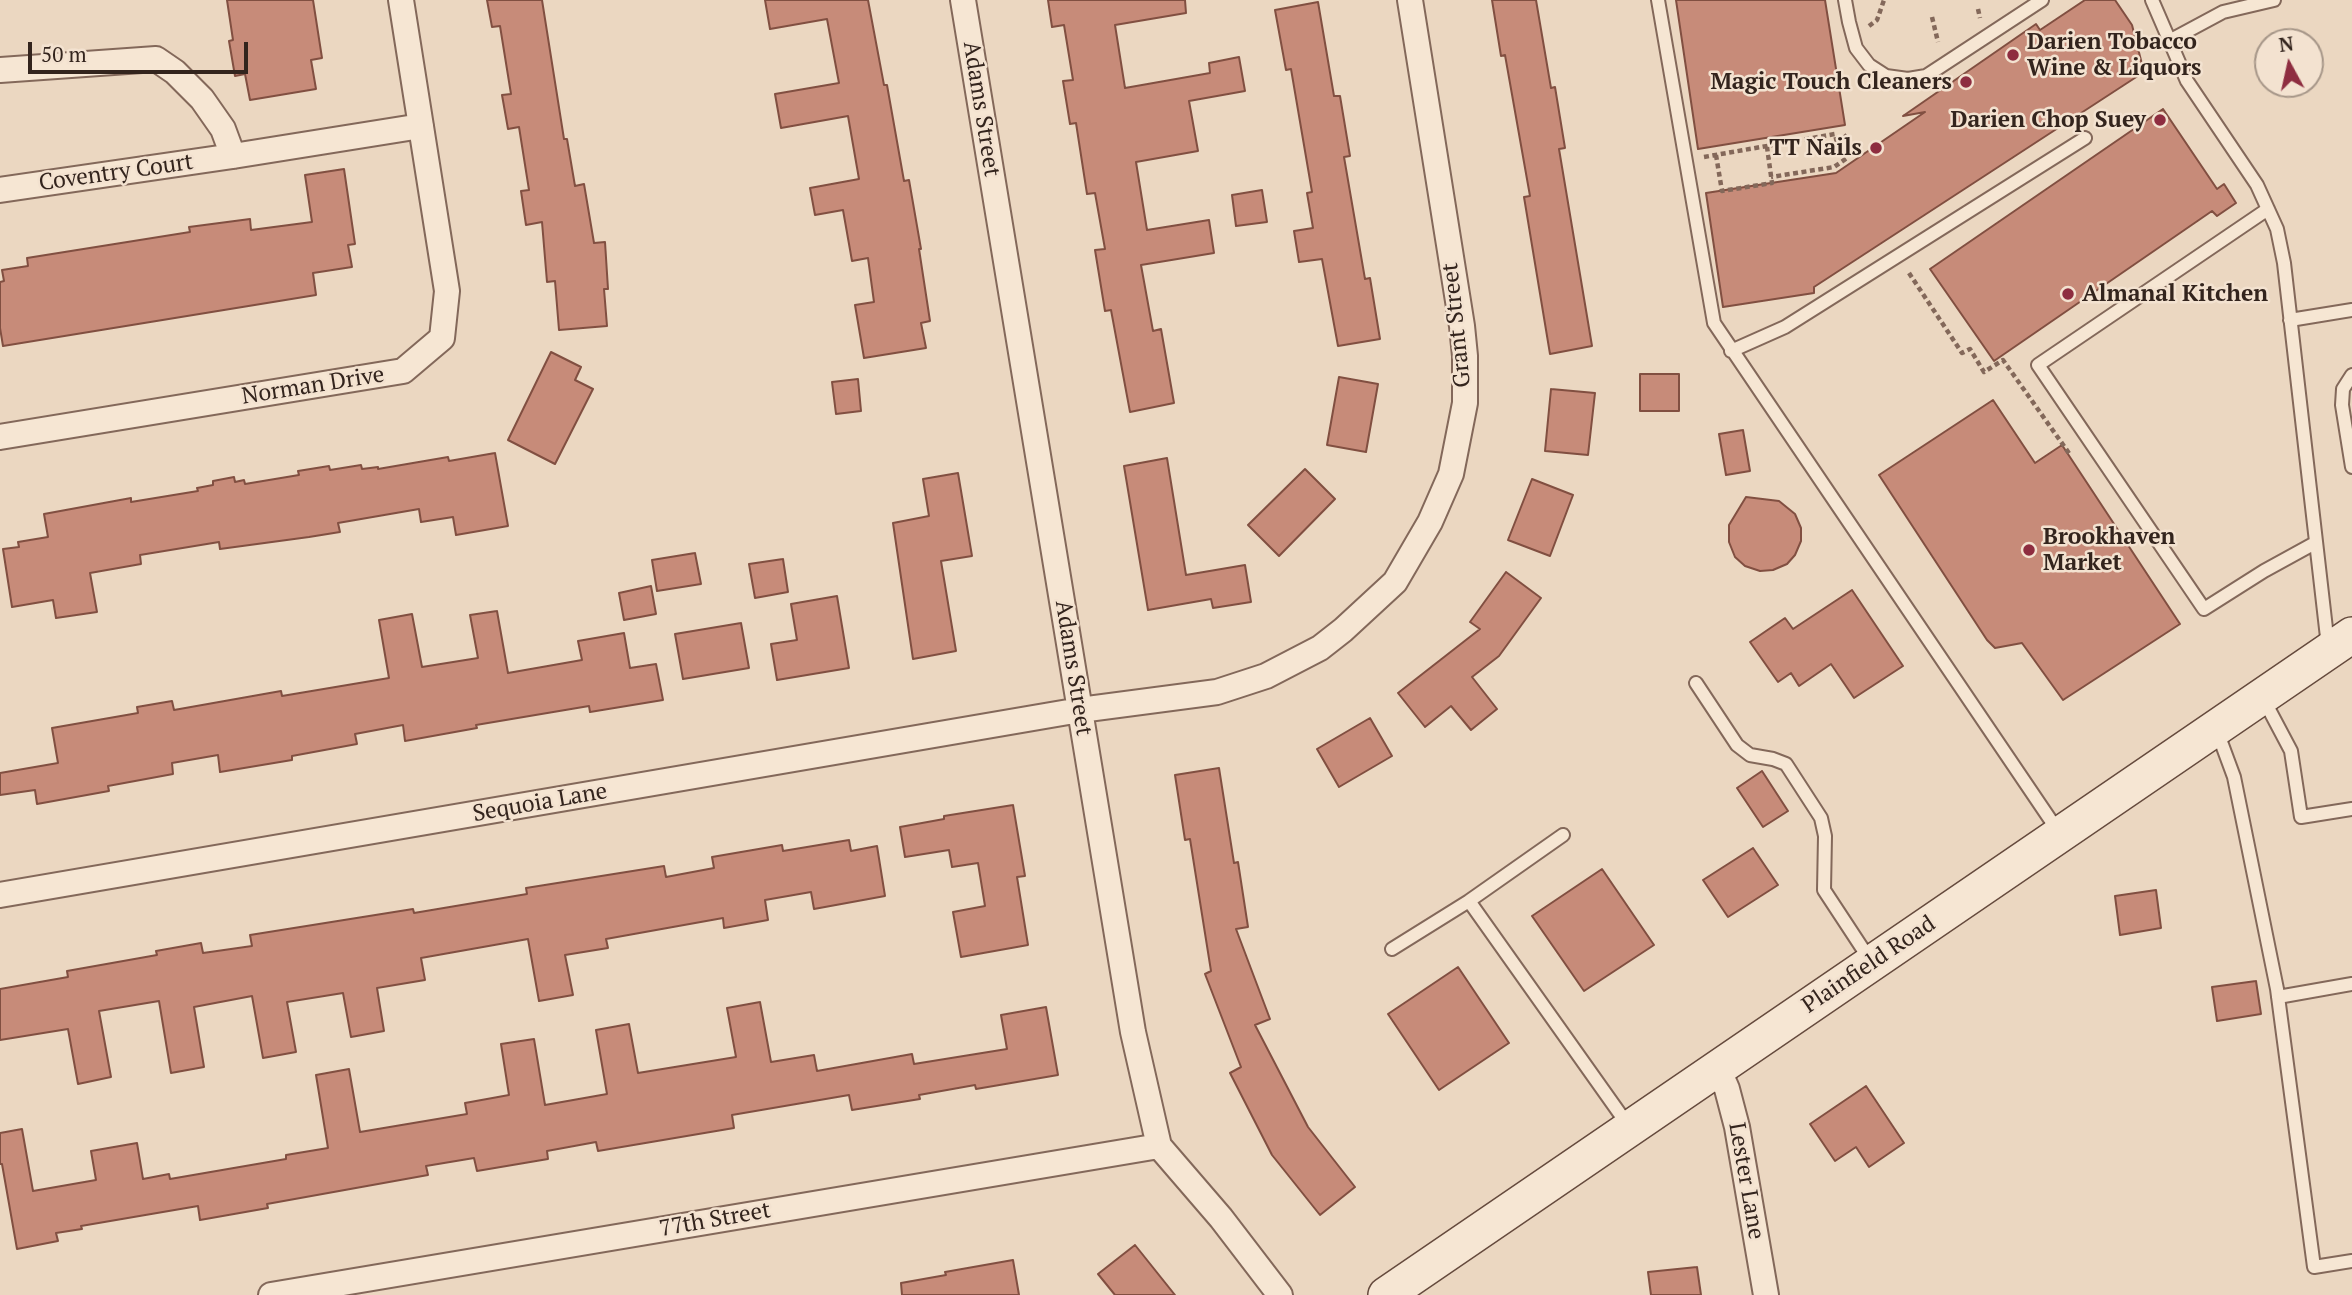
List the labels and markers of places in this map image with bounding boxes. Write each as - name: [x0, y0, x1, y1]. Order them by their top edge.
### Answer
- place label: Darien Tobacco Wine & Liquors: [2027, 28, 2201, 82]
- marker: Darien Tobacco Wine & Liquors: [2005, 47, 2021, 63]
- place label: Magic Touch Cleaners: [1710, 68, 1952, 96]
- marker: Magic Touch Cleaners: [1958, 74, 1974, 90]
- place label: Darien Chop Suey: [1951, 106, 2146, 134]
- marker: Darien Chop Suey: [2152, 112, 2168, 128]
- place label: TT Nails: [1769, 134, 1862, 162]
- marker: TT Nails: [1868, 140, 1884, 156]
- place label: Almanal Kitchen: [2082, 280, 2268, 308]
- marker: Almanal Kitchen: [2060, 286, 2076, 302]
- place label: Brookhaven Market: [2043, 523, 2175, 577]
- marker: Brookhaven Market: [2021, 542, 2037, 558]

